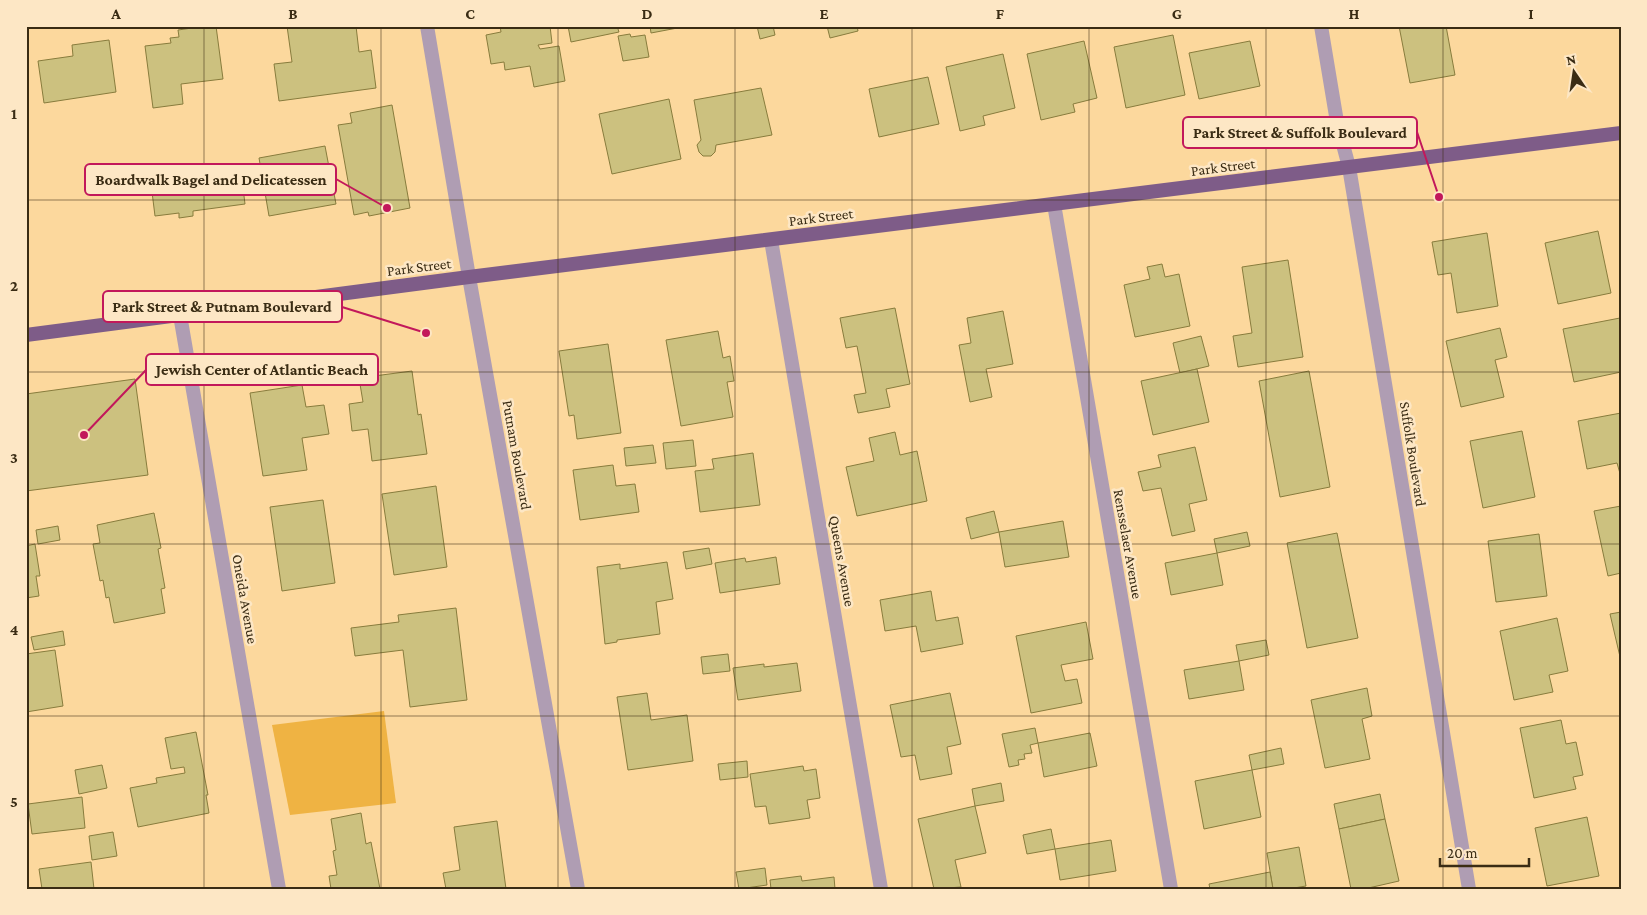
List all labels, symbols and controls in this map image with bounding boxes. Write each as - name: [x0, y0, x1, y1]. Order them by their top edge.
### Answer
- text: A: [110, 5, 121, 22]
- text: B: [288, 5, 298, 22]
- text: C: [465, 5, 475, 22]
- text: D: [641, 5, 653, 22]
- text: E: [819, 5, 829, 22]
- text: F: [996, 5, 1005, 22]
- text: G: [1172, 5, 1182, 22]
- text: H: [1349, 5, 1360, 22]
- text: I: [1528, 5, 1534, 22]
- north arrow: [1550, 48, 1600, 98]
- text: N: [1565, 50, 1578, 68]
- text: 1: [11, 105, 17, 122]
- callout: Park Street & Suffolk Boulevard: [1183, 117, 1417, 148]
- text: Park Street & Suffolk Boulevard: [1193, 124, 1407, 141]
- street label: Park Street: [1190, 155, 1257, 179]
- callout: Boardwalk Bagel and Delicatessen: [85, 164, 336, 195]
- text: Boardwalk Bagel and Delicatessen: [95, 171, 327, 188]
- street label: Park Street: [788, 205, 855, 229]
- street label: Park Street: [386, 255, 453, 279]
- text: 2: [10, 277, 18, 294]
- callout: Park Street & Putnam Boulevard: [103, 291, 342, 322]
- text: Park Street & Putnam Boulevard: [112, 298, 332, 315]
- callout: Jewish Center of Atlantic Beach: [146, 354, 378, 385]
- text: Jewish Center of Atlantic Beach: [154, 361, 368, 378]
- street label: Putnam Boulevard: [499, 399, 535, 511]
- street label: Suffolk Boulevard: [1397, 400, 1429, 508]
- text: 3: [10, 449, 18, 466]
- street label: Rensselaer Avenue: [1110, 488, 1146, 600]
- street label: Queens Avenue: [826, 514, 858, 608]
- street label: Oneida Avenue: [229, 553, 261, 645]
- text: 4: [10, 621, 19, 638]
- text: 5: [10, 793, 18, 810]
- scale bar: [1440, 835, 1528, 867]
- text: 20 m: [1447, 845, 1478, 861]

